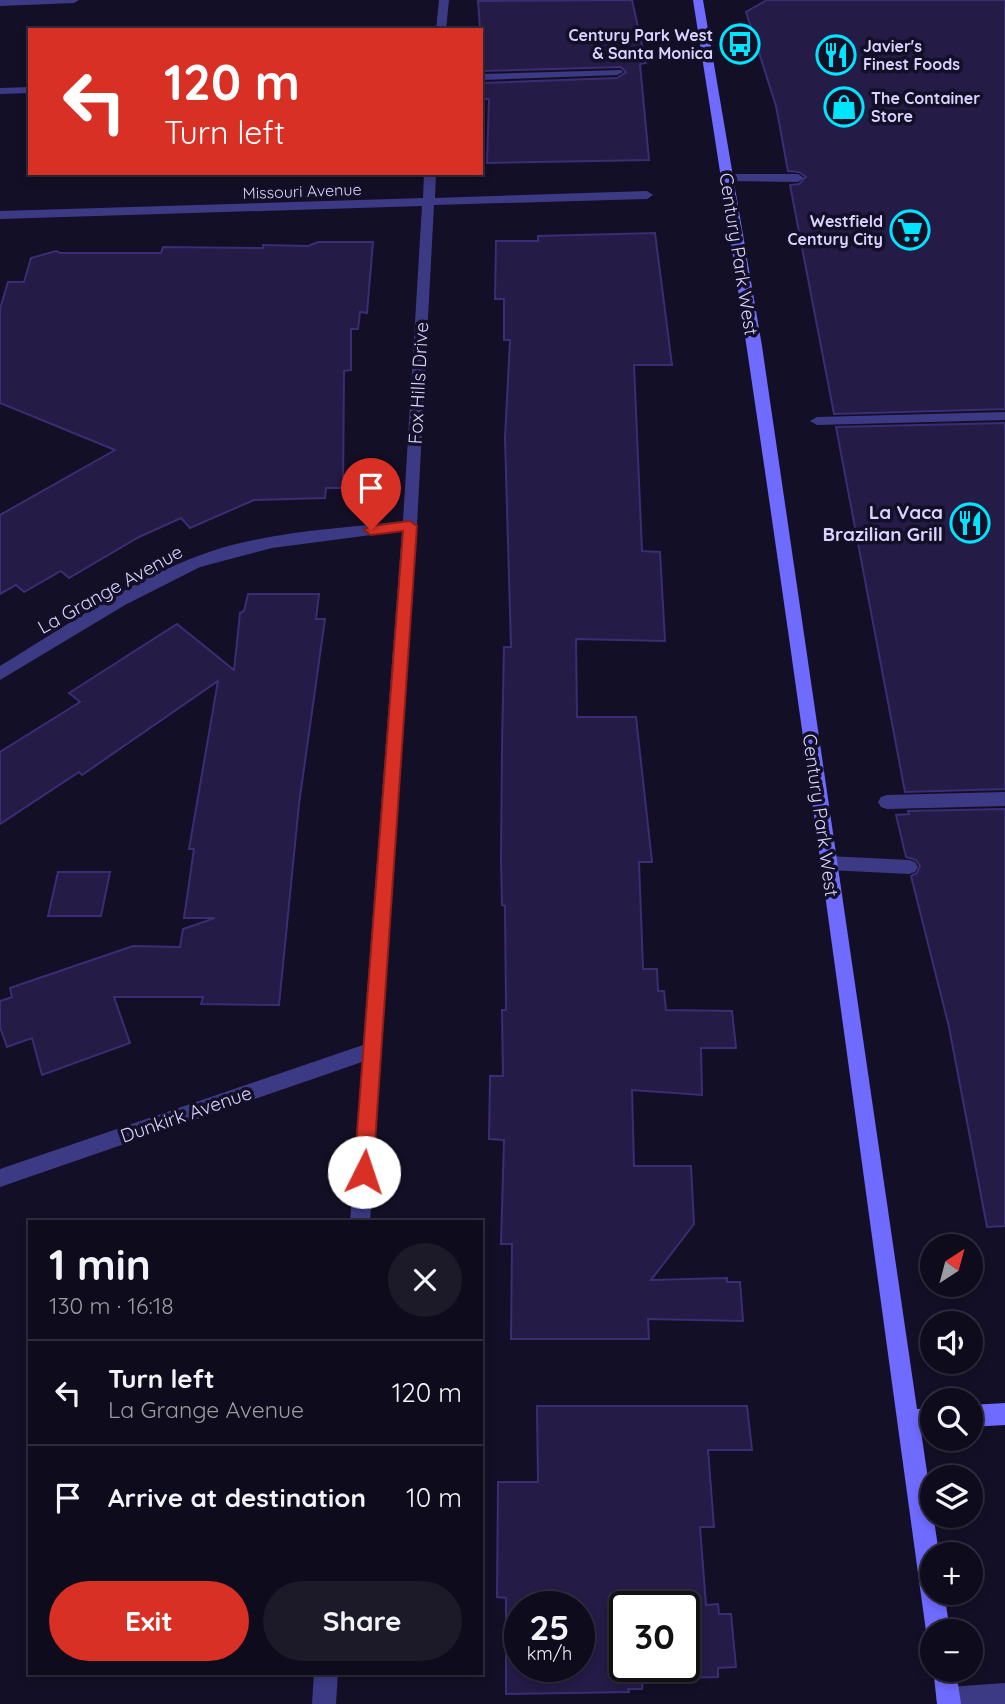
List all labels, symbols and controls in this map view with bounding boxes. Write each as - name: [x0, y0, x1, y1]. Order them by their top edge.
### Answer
- bus stop icon: Century Park West & Santa Monica: [719, 23, 761, 65]
- place label: Century Park West & Santa Monica: [569, 25, 713, 63]
- restaurant icon: Javier's Finest Foods: [815, 34, 857, 76]
- place label: Javier's Finest Foods: [863, 36, 960, 74]
- text: 120 m: [164, 51, 300, 112]
- icon: left: [49, 56, 140, 147]
- shop icon: The Container Store: [823, 86, 865, 128]
- place label: The Container Store: [871, 88, 980, 126]
- text: Turn left: [164, 112, 285, 152]
- street label: Century Park West: [714, 171, 764, 337]
- street label: Missouri Avenue: [242, 179, 362, 203]
- supermarket icon: Westfield Century City: [889, 209, 931, 251]
- place label: Westfield Century City: [787, 211, 883, 249]
- street label: Fox Hills Drive: [403, 321, 433, 445]
- pin: [341, 458, 401, 530]
- icon: arrive: [352, 469, 390, 507]
- place label: La Vaca Brazilian Grill: [823, 500, 943, 546]
- restaurant icon: La Vaca Brazilian Grill: [949, 502, 991, 544]
- street label: La Grange Avenue: [33, 539, 187, 639]
- street label: Century Park West: [798, 732, 844, 898]
- street label: Dunkirk Avenue: [117, 1080, 255, 1148]
- position arrow: [327, 1135, 401, 1209]
- north arrow: [920, 1234, 984, 1297]
- map controls: [920, 1234, 983, 1682]
- text: 1 min: [49, 1238, 151, 1291]
- button: close: [388, 1243, 462, 1317]
- text: 130 m · 16:18: [49, 1291, 174, 1320]
- button: sound: [920, 1311, 983, 1374]
- text: Turn left: [108, 1362, 215, 1395]
- icon: left: [49, 1374, 87, 1412]
- text: 120 m: [392, 1376, 462, 1409]
- button: search: [920, 1388, 983, 1451]
- text: La Grange Avenue: [108, 1395, 304, 1424]
- button: layers: [920, 1465, 983, 1528]
- icon: arrive: [49, 1479, 87, 1517]
- text: Arrive at destination: [108, 1481, 366, 1514]
- text: 10 m: [406, 1481, 462, 1514]
- button: +: [920, 1542, 983, 1605]
- button: Exit: [49, 1581, 249, 1661]
- button: Share: [263, 1581, 462, 1661]
- speed limit sign: 30: [609, 1591, 700, 1682]
- text: 25: [529, 1605, 570, 1649]
- button: −: [920, 1619, 983, 1682]
- text: km/h: [527, 1642, 572, 1665]

